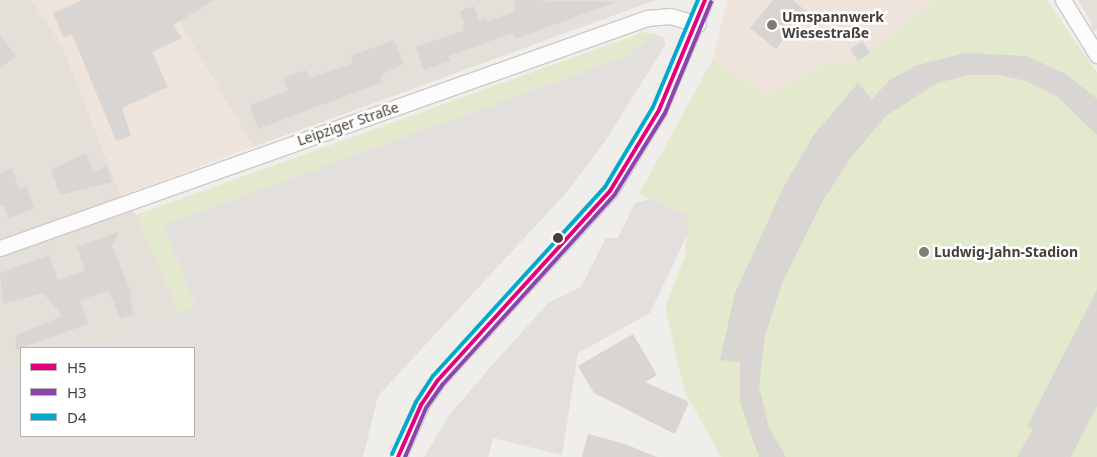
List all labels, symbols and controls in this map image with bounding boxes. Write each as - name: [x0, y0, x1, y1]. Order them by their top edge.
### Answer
- place label: Umspannwerk Wiesestraße: [782, 9, 884, 41]
- marker: Umspannwerk Wiesestraße: [766, 19, 778, 31]
- street label: Leipziger Straße: [295, 99, 401, 149]
- unlabelled marker: [553, 233, 563, 243]
- place label: Ludwig-Jahn-Stadion: [934, 244, 1078, 260]
- marker: Ludwig-Jahn-Stadion: [918, 246, 930, 258]
- legend: [20, 347, 195, 437]
- text: H5: [67, 357, 87, 377]
- text: H3: [67, 382, 87, 402]
- text: D4: [67, 407, 87, 427]

